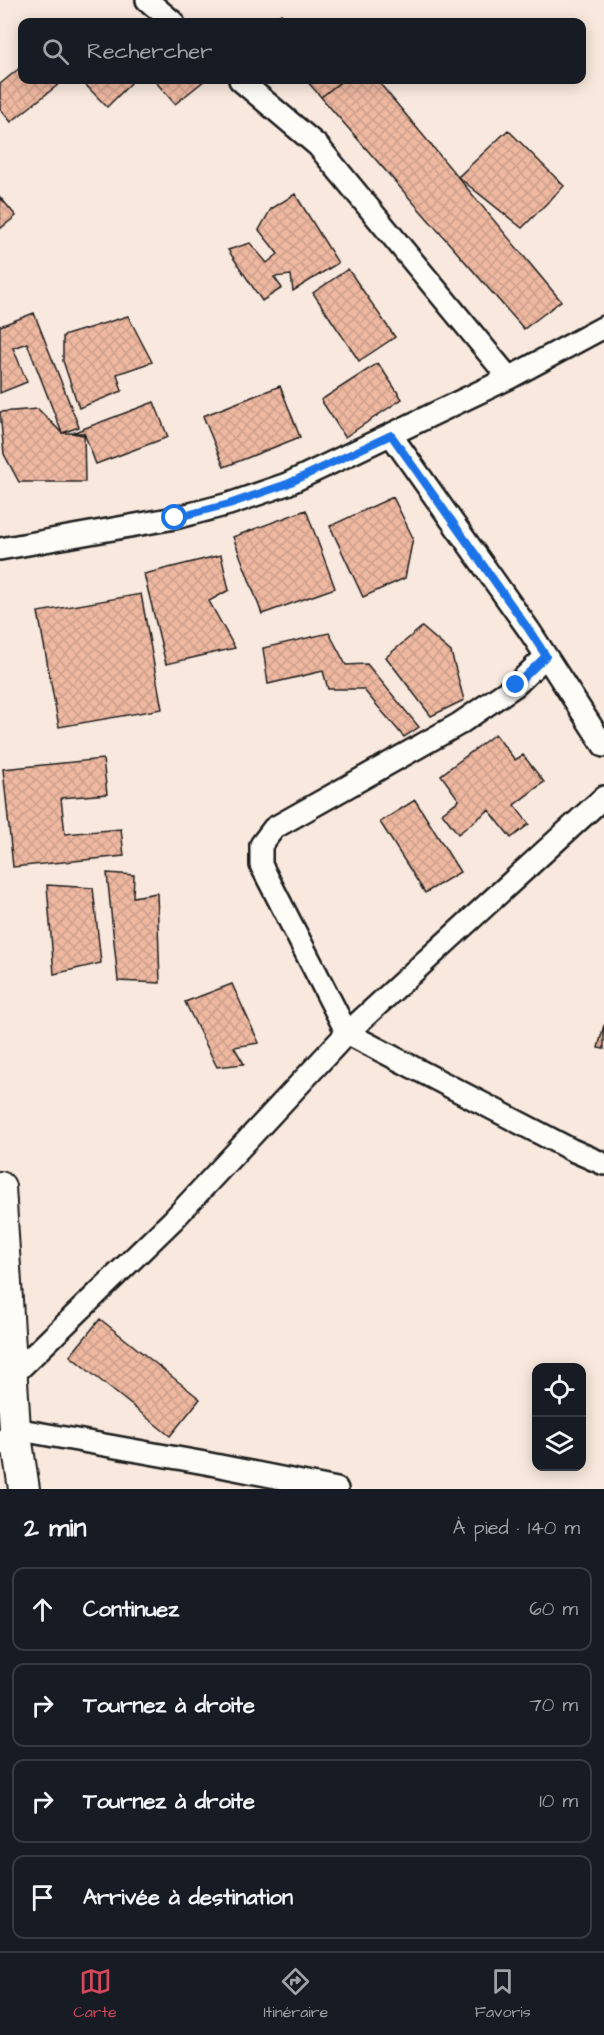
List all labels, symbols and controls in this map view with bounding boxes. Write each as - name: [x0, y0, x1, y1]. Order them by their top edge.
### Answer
- search box: [18, 18, 586, 84]
- icon: search: [39, 35, 72, 68]
- text: Rechercher: [87, 36, 212, 67]
- route start: [161, 504, 187, 530]
- route end: [502, 671, 528, 697]
- map controls: [532, 1363, 586, 1471]
- button: locate: [532, 1363, 586, 1417]
- button: layers: [532, 1417, 586, 1471]
- text: 2 min: [24, 1510, 86, 1546]
- text: À pied · 140 m: [453, 1514, 580, 1542]
- icon: ahead: [26, 1593, 59, 1626]
- text: Continuez: [83, 1594, 179, 1625]
- text: 60 m: [529, 1595, 578, 1623]
- icon: right: [26, 1689, 59, 1722]
- text: Tournez à droite: [83, 1690, 255, 1721]
- text: 70 m: [530, 1691, 578, 1719]
- icon: right: [26, 1785, 59, 1818]
- text: Tournez à droite: [83, 1786, 255, 1817]
- text: 10 m: [539, 1787, 578, 1815]
- icon: arrive: [26, 1881, 59, 1914]
- text: Arrivée à destination: [83, 1882, 293, 1913]
- tab: Carte: [73, 1965, 117, 2023]
- tab: Itinéraire: [263, 1965, 328, 2023]
- tab: Favoris: [475, 1965, 531, 2023]

